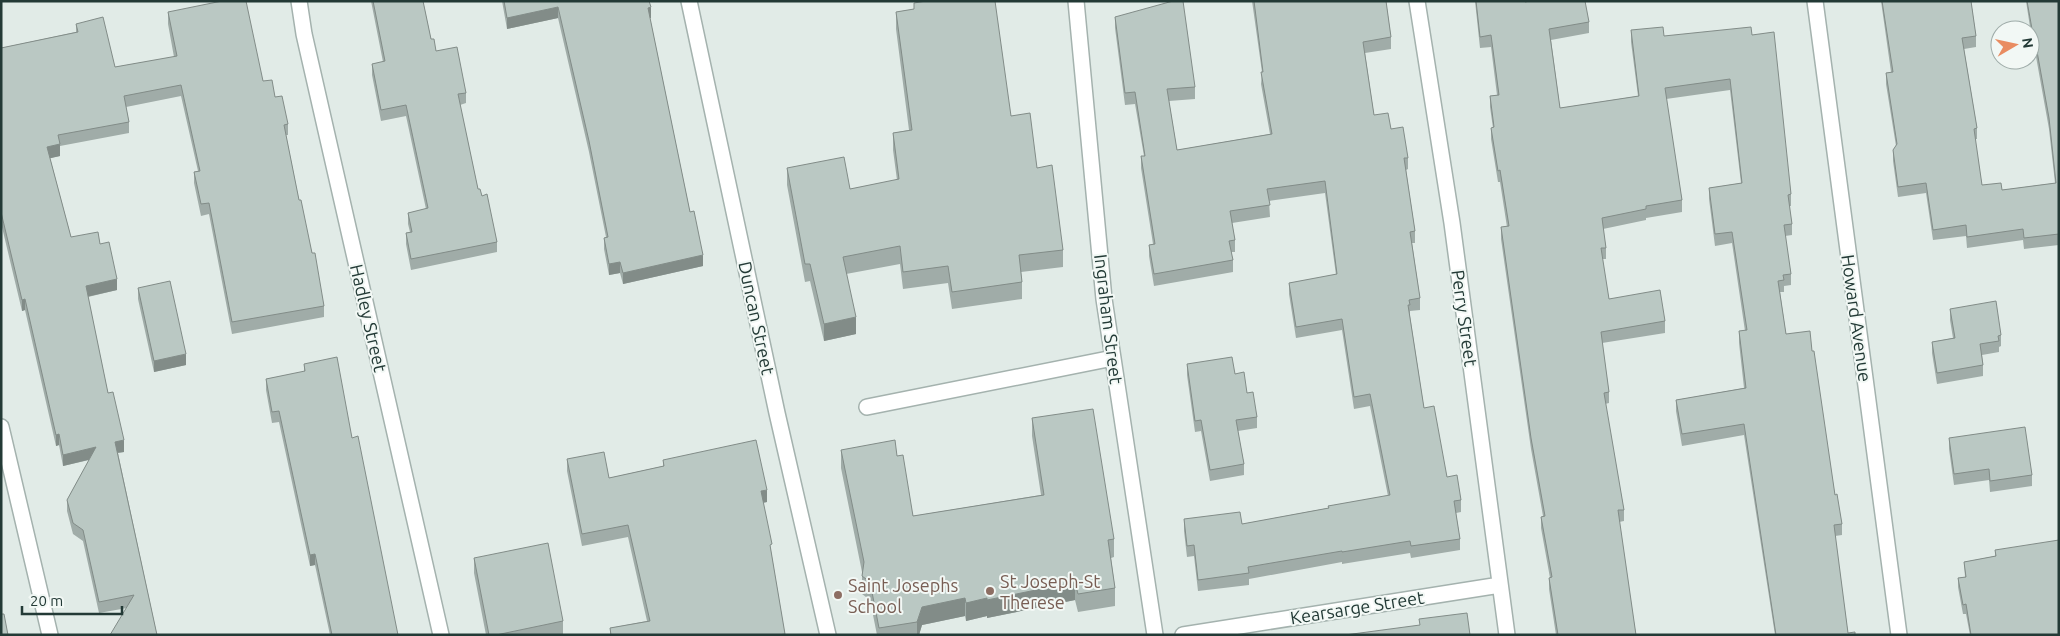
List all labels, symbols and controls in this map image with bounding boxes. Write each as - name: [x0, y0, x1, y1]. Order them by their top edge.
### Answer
- north arrow: [1990, 20, 2040, 70]
- text: N: [2019, 37, 2037, 49]
- street label: Ingraham Street: [1091, 253, 1127, 385]
- street label: Howard Avenue: [1838, 253, 1876, 383]
- street label: Duncan Street: [735, 259, 779, 377]
- street label: Hadley Street: [347, 262, 391, 374]
- street label: Perry Street: [1448, 268, 1482, 368]
- place label: St Joseph-St Therese: [1000, 571, 1100, 612]
- place label: Saint Josephs School: [848, 575, 958, 616]
- scale bar: [22, 584, 122, 616]
- marker: St Joseph-St Therese: [984, 585, 996, 597]
- street label: Kearsarge Street: [1289, 587, 1425, 627]
- marker: Saint Josephs School: [832, 589, 844, 601]
- text: 20 m: [30, 592, 63, 609]

